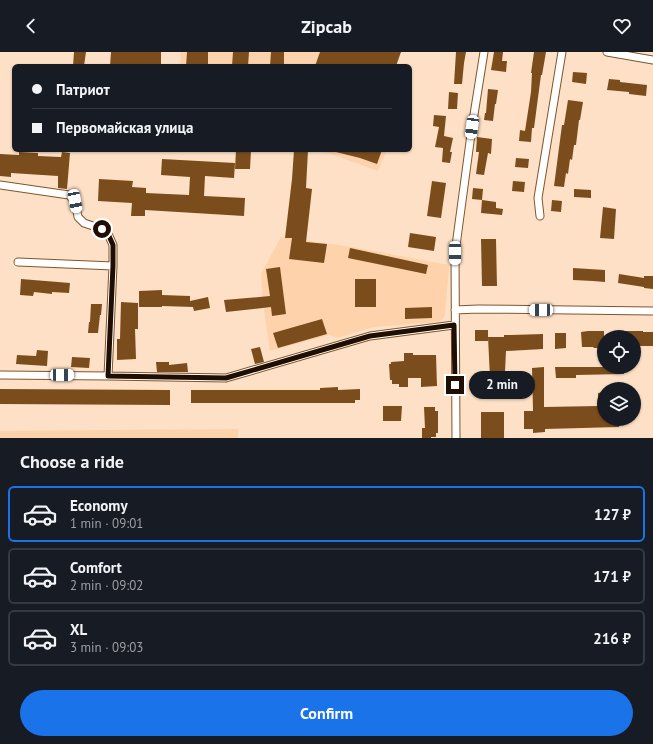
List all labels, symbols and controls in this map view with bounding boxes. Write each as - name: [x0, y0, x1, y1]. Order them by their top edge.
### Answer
- icon: back: [20, 15, 42, 37]
- text: Zipcab: [301, 15, 352, 38]
- icon: heart: [611, 15, 633, 37]
- text: Патриот: [56, 80, 110, 99]
- car: [464, 114, 480, 140]
- text: Первомайская улица: [56, 118, 193, 137]
- car: [67, 188, 83, 214]
- route start: [93, 220, 111, 238]
- car: [449, 241, 461, 265]
- car: [529, 304, 553, 316]
- map controls: [597, 330, 641, 426]
- button: locate: [597, 330, 641, 374]
- car: [50, 369, 74, 381]
- callout: 2 min: [469, 371, 535, 399]
- route end: [446, 376, 464, 394]
- text: 2 min: [486, 376, 518, 393]
- button: layers: [597, 382, 641, 426]
- text: Choose a ride: [20, 450, 124, 473]
- icon: car: [22, 496, 58, 532]
- text: Economy: [70, 496, 128, 515]
- text: 127 ₽: [594, 505, 631, 524]
- text: 1 min · 09:01: [70, 515, 143, 532]
- icon: car: [22, 558, 58, 594]
- text: Comfort: [70, 558, 122, 577]
- text: 171 ₽: [593, 567, 631, 586]
- text: 2 min · 09:02: [70, 577, 143, 594]
- icon: car: [22, 620, 58, 656]
- text: XL: [70, 620, 87, 639]
- text: 216 ₽: [593, 629, 631, 648]
- text: 3 min · 09:03: [70, 639, 143, 656]
- button: Confirm: [20, 690, 633, 736]

